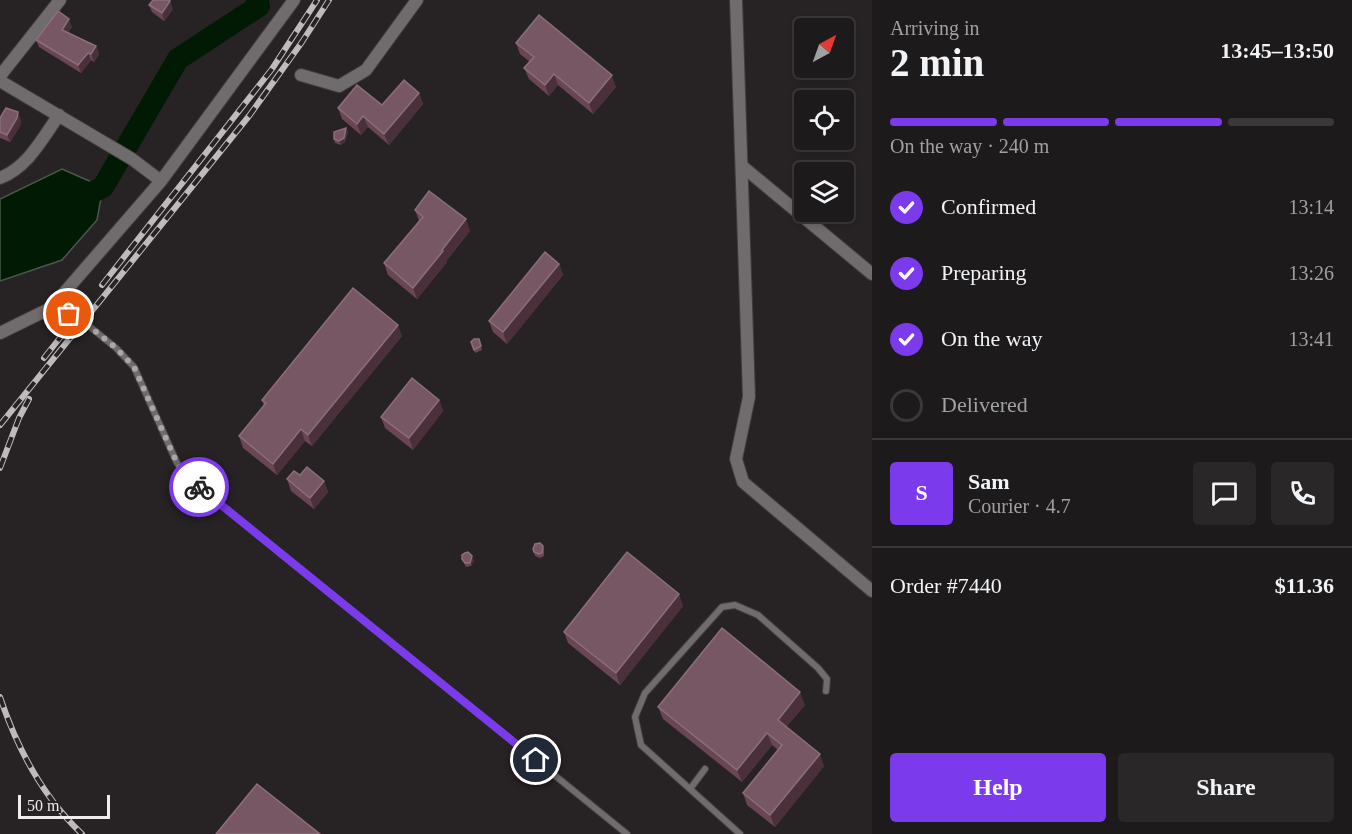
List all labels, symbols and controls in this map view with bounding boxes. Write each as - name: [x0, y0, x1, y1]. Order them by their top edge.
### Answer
- text: Arriving in: [890, 17, 979, 39]
- north arrow: [794, 18, 854, 78]
- map controls: [794, 18, 854, 222]
- text: 13:45–13:50: [1220, 38, 1334, 63]
- text: 2 min: [890, 41, 984, 84]
- button: locate: [794, 90, 854, 150]
- text: On the way · 240 m: [890, 135, 1049, 157]
- button: layers: [794, 162, 854, 222]
- icon: check: [890, 191, 923, 224]
- text: Confirmed: [941, 194, 1036, 219]
- text: 13:14: [1288, 196, 1334, 218]
- icon: check: [890, 257, 923, 290]
- text: Preparing: [941, 260, 1027, 285]
- text: 13:26: [1288, 262, 1334, 284]
- pin: [43, 288, 94, 339]
- icon: bag: [52, 297, 85, 330]
- icon: check: [890, 323, 923, 356]
- text: On the way: [941, 326, 1042, 351]
- text: 13:41: [1288, 328, 1334, 350]
- text: Delivered: [941, 392, 1028, 417]
- courier: [169, 457, 229, 517]
- button: chat: [1193, 462, 1256, 525]
- button: phone: [1271, 462, 1334, 525]
- text: Sam: [968, 469, 1010, 494]
- icon: bike: [183, 471, 216, 504]
- text: S: [915, 480, 928, 505]
- text: Courier · 4.7: [968, 495, 1071, 517]
- text: Order #7440: [890, 573, 1002, 598]
- text: $11.36: [1275, 573, 1334, 598]
- pin: [510, 734, 561, 785]
- icon: home: [519, 743, 552, 776]
- button: Help: [890, 753, 1106, 822]
- button: Share: [1118, 753, 1334, 822]
- scale bar: [18, 792, 110, 820]
- text: 50 m: [27, 797, 59, 814]

